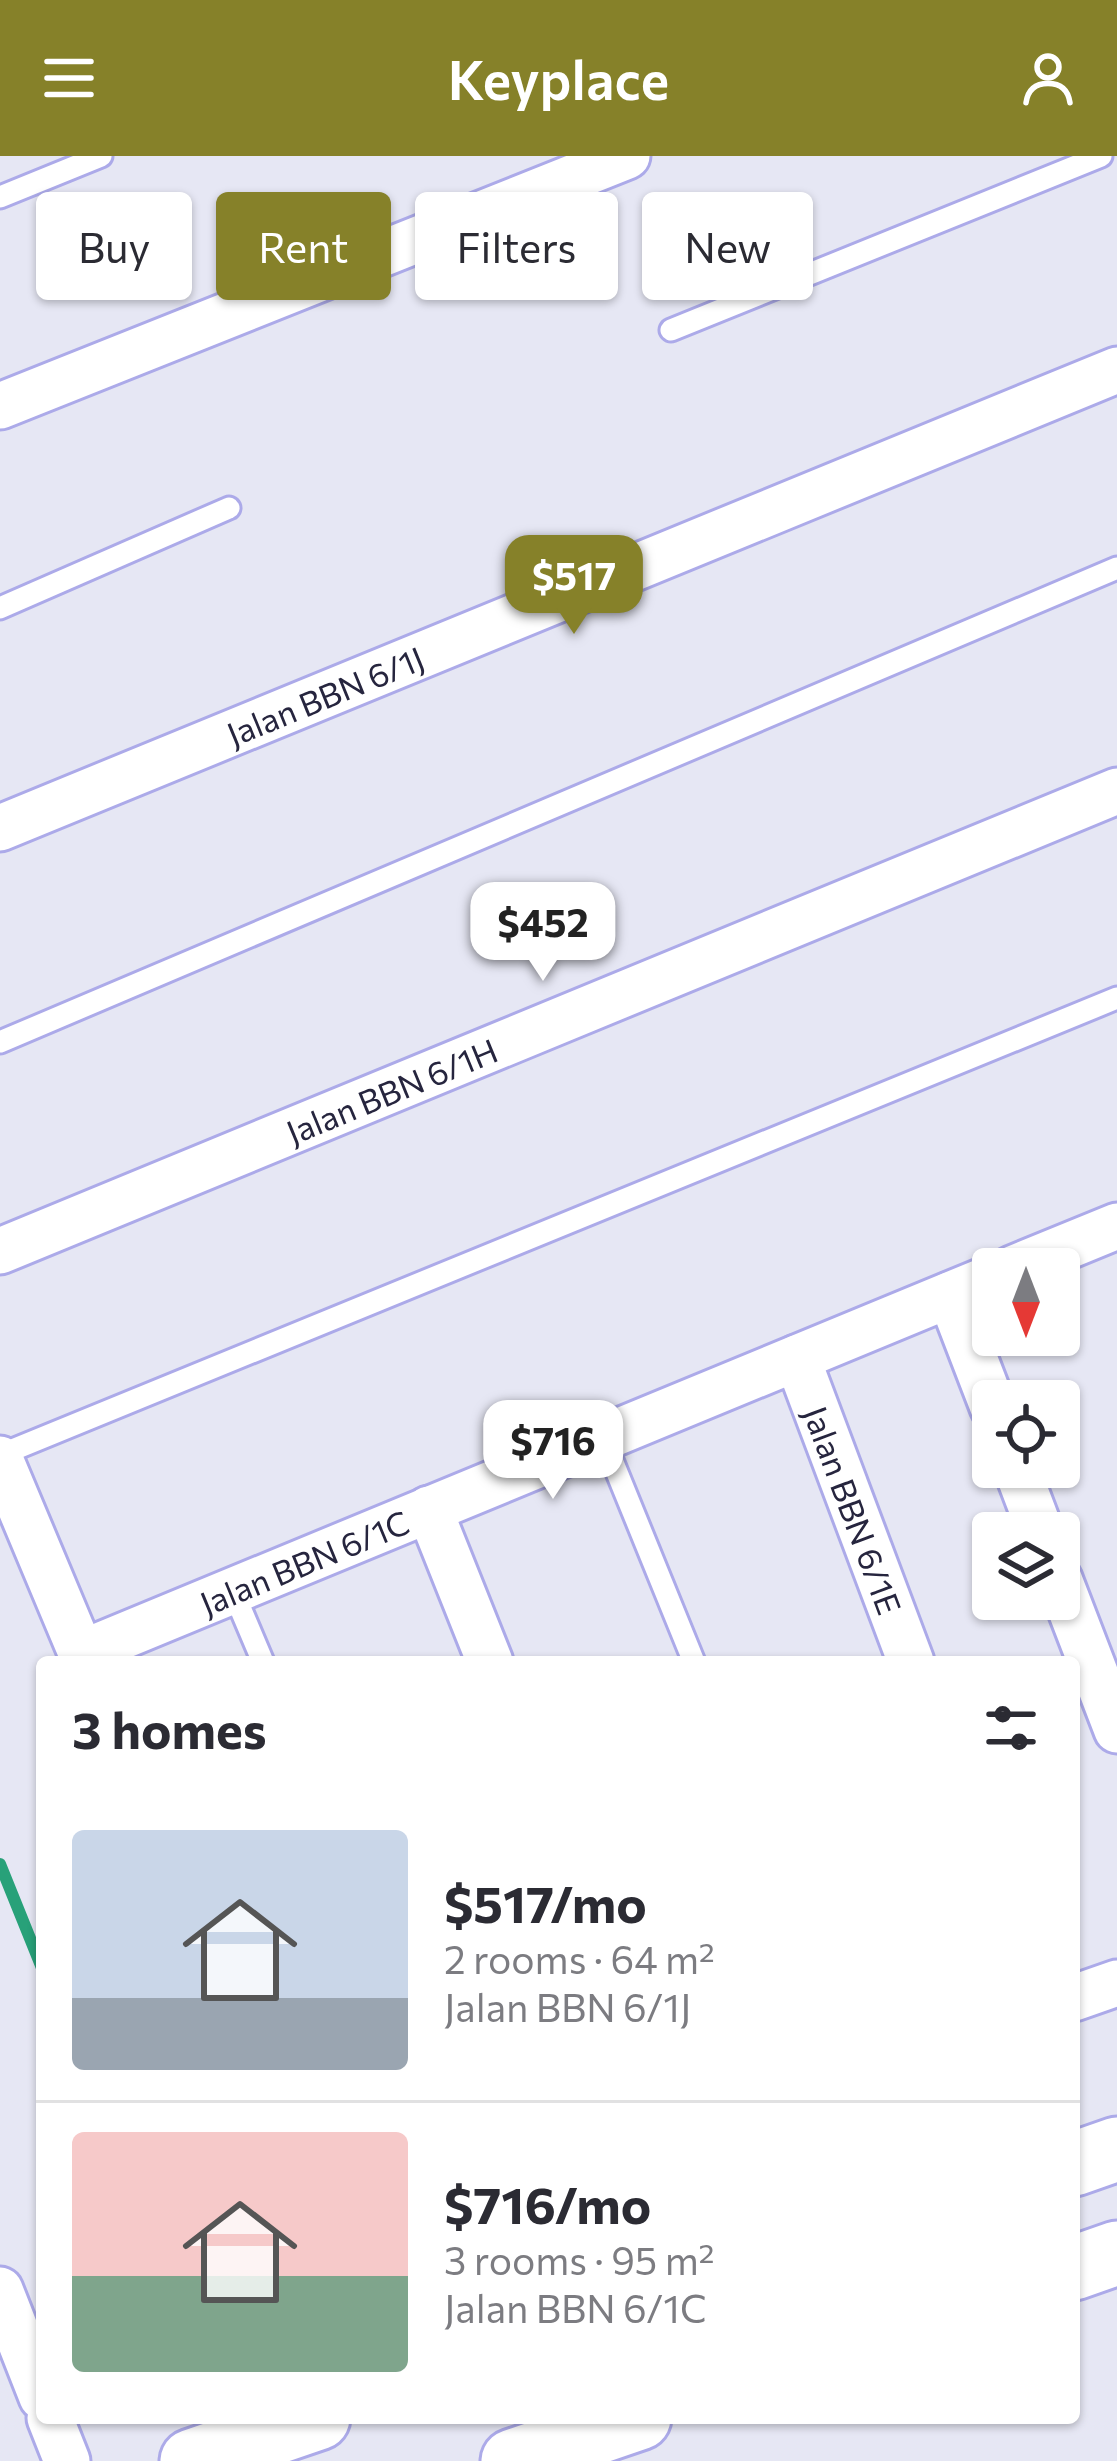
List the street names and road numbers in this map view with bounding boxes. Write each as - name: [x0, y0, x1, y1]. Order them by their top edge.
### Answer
- street label: Jalan BBN 6/1J: [220, 636, 429, 754]
- street label: Jalan BBN 6/1H: [280, 1028, 503, 1152]
- street label: Jalan BBN 6/1E: [796, 1400, 912, 1620]
- street label: Jalan BBN 6/1C: [193, 1500, 414, 1623]

